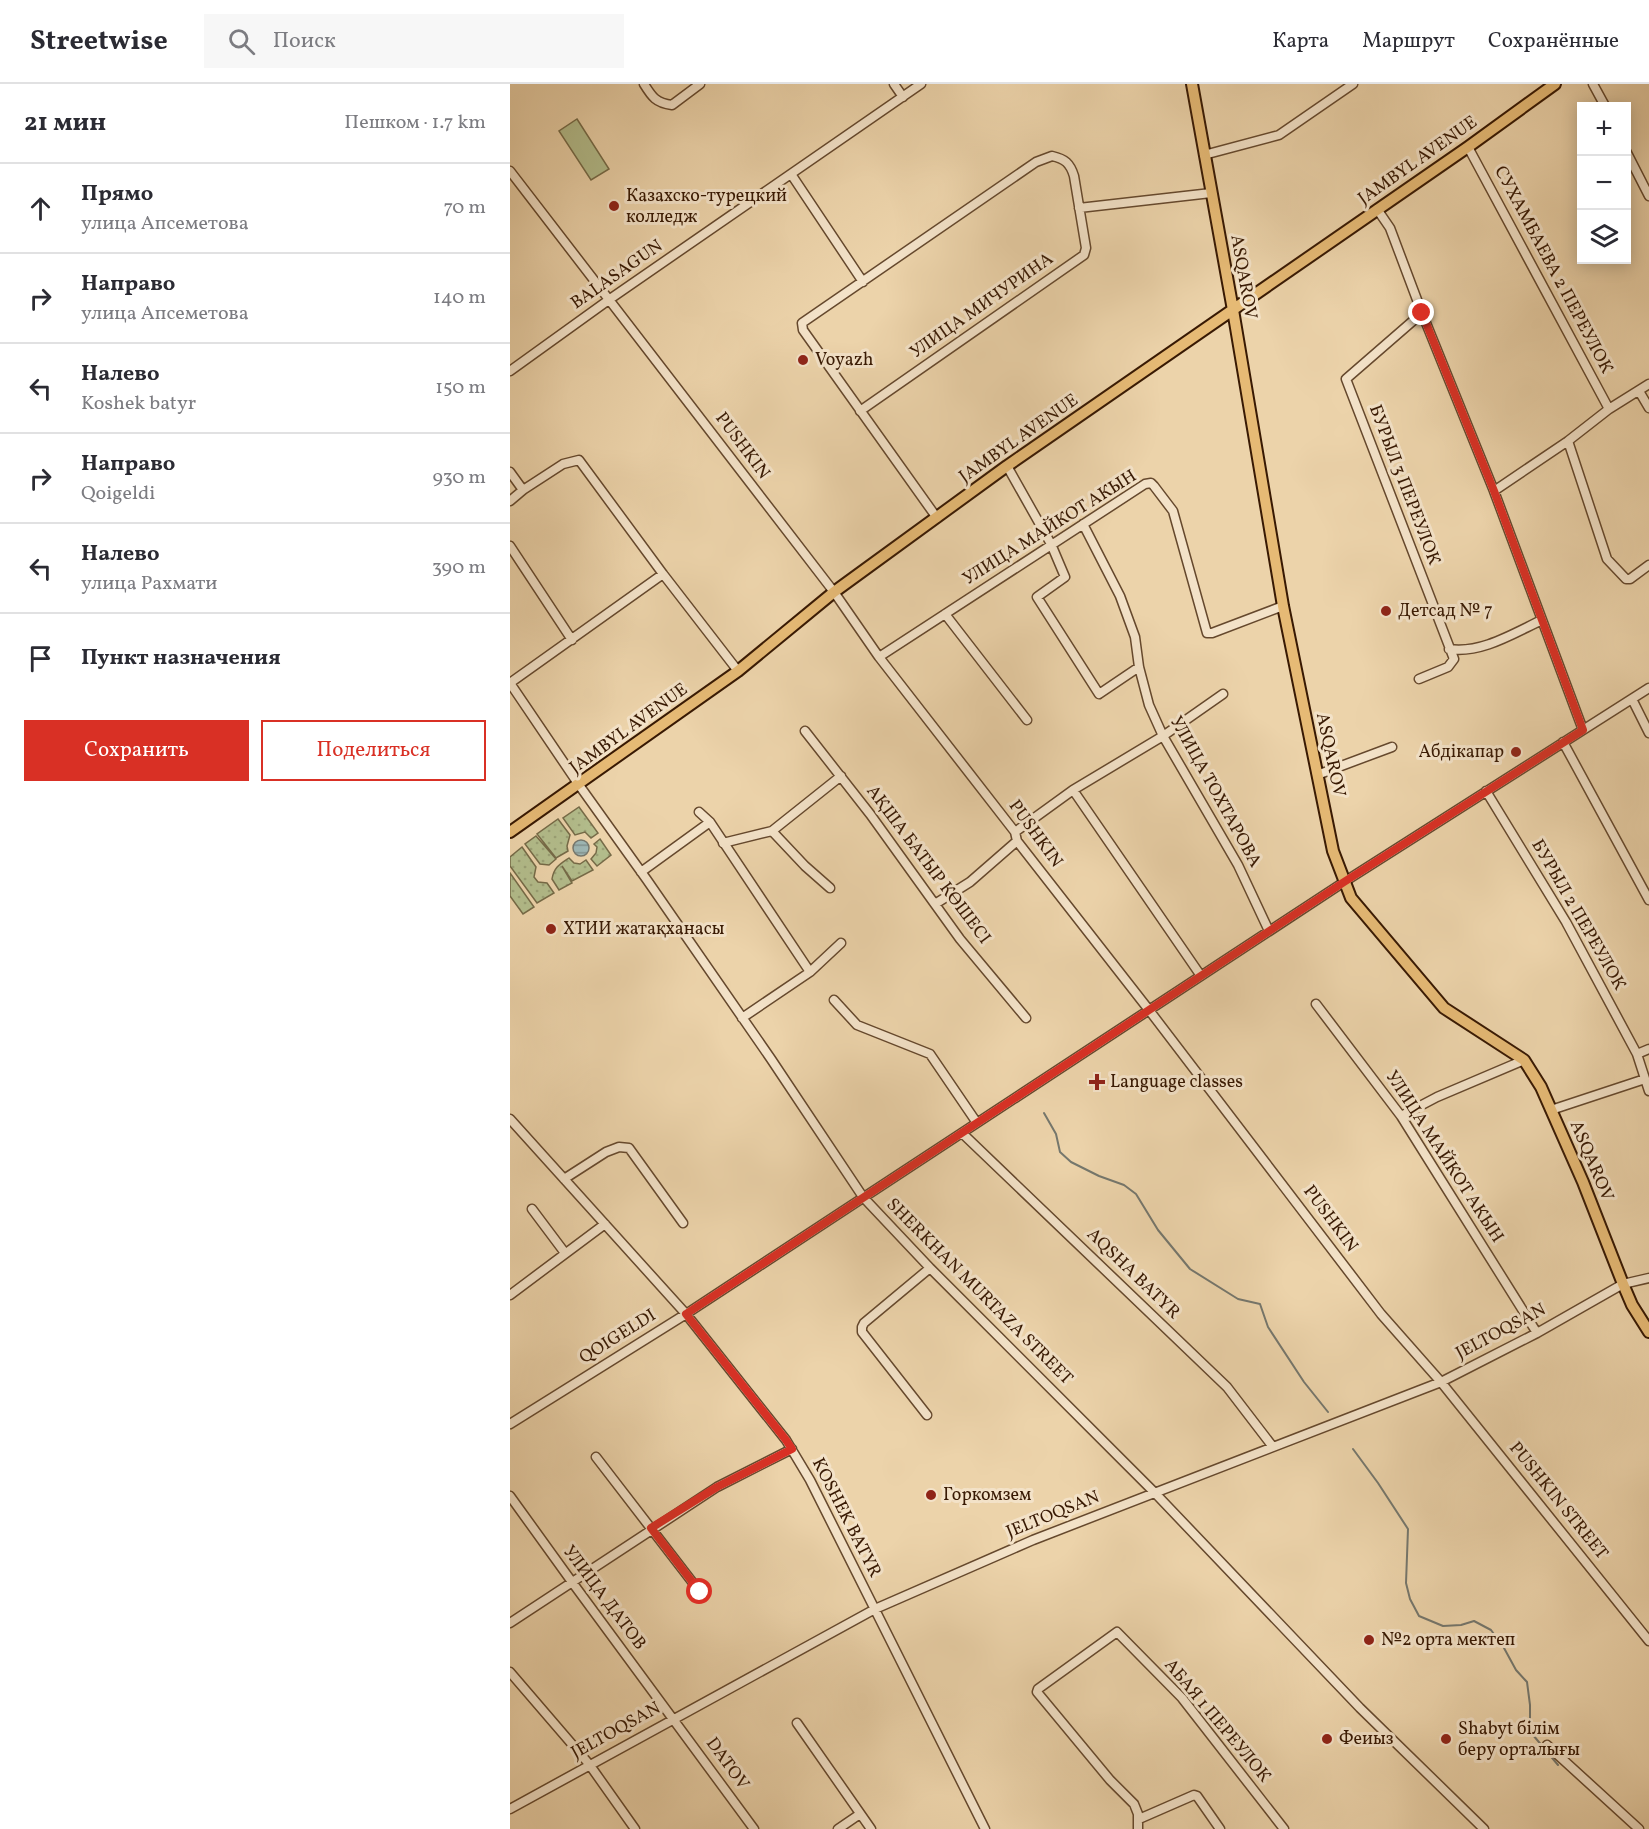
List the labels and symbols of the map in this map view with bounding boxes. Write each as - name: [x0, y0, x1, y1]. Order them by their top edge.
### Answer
- street label: JAMBYL AVENUE: [1353, 110, 1483, 212]
- street label: СУХАМБАЕВА 2 ПЕРЕУЛОК: [1488, 162, 1618, 378]
- place label: Казахско-турецкий колледж: [626, 184, 787, 230]
- marker: Казахско-турецкий колледж: [607, 199, 621, 213]
- street label: ASQAROV: [1223, 233, 1263, 321]
- street label: BALASAGUN: [566, 234, 668, 316]
- street label: УЛИЦА МИЧУРИНА: [905, 247, 1059, 365]
- route end: [1408, 299, 1434, 325]
- place label: Voyazh: [815, 348, 874, 373]
- marker: Voyazh: [796, 353, 810, 367]
- street label: JAMBYL AVENUE: [954, 388, 1084, 490]
- street label: БУРЫЛ 3 ПЕРЕУЛОК: [1362, 401, 1446, 569]
- street label: PUSHKIN: [709, 407, 775, 485]
- street label: УЛИЦА МАЙКОТ АКЫН: [958, 464, 1142, 592]
- place label: Детсад № 7: [1398, 599, 1493, 624]
- marker: Детсад № 7: [1379, 604, 1393, 618]
- street label: JAMBYL AVENUE: [565, 677, 693, 780]
- street label: ASQAROV: [1309, 711, 1351, 799]
- street label: УЛИЦА ТОХТАРОВА: [1163, 712, 1267, 872]
- place label: Абдiкапар: [1418, 740, 1504, 765]
- marker: Абдiкапар: [1509, 745, 1523, 759]
- street label: АҚША БАТЫР КӨШЕСІ: [860, 780, 996, 950]
- street label: PUSHKIN: [1002, 795, 1068, 873]
- street label: БУРЫЛ 2 ПЕРЕУЛОК: [1525, 835, 1631, 995]
- place label: ХТИИ жатақханасы: [563, 917, 725, 942]
- marker: ХТИИ жатақханасы: [544, 922, 558, 936]
- street label: УЛИЦА МАЙКОТ АКЫН: [1379, 1066, 1509, 1248]
- place label: Language classes: [1110, 1070, 1243, 1095]
- marker: Language classes: [1088, 1073, 1106, 1091]
- street label: ASQAROV: [1563, 1117, 1619, 1205]
- street label: PUSHKIN: [1297, 1180, 1363, 1258]
- street label: SHERKHAN MURTAZA STREET: [880, 1193, 1078, 1391]
- street label: AQSHA BATYR: [1081, 1223, 1185, 1325]
- street label: JELTOQSAN: [1452, 1298, 1550, 1366]
- street label: QOIGELDI: [575, 1304, 661, 1370]
- street label: PUSHKIN STREET: [1503, 1437, 1614, 1566]
- street label: KOSHEK BATYR: [805, 1454, 887, 1582]
- place label: Горкомзем: [943, 1483, 1031, 1508]
- street label: JELTOQSAN: [1003, 1485, 1103, 1545]
- marker: Горкомзем: [924, 1488, 938, 1502]
- street label: УЛИЦА ДАТОВ: [556, 1541, 652, 1655]
- route start: [686, 1578, 712, 1604]
- place label: №2 орта мектеп: [1381, 1628, 1515, 1653]
- marker: №2 орта мектеп: [1362, 1633, 1376, 1647]
- street label: АБАЯ 1 ПЕРЕУЛОК: [1158, 1654, 1276, 1788]
- street label: JELTOQSAN: [567, 1696, 665, 1766]
- place label: Shabyt білім беру орталығы: [1458, 1717, 1580, 1763]
- place label: Феиыз: [1339, 1727, 1394, 1752]
- street label: DATOV: [699, 1732, 755, 1796]
- marker: Феиыз: [1320, 1732, 1334, 1746]
- marker: Shabyt білім беру орталығы: [1439, 1732, 1453, 1746]

